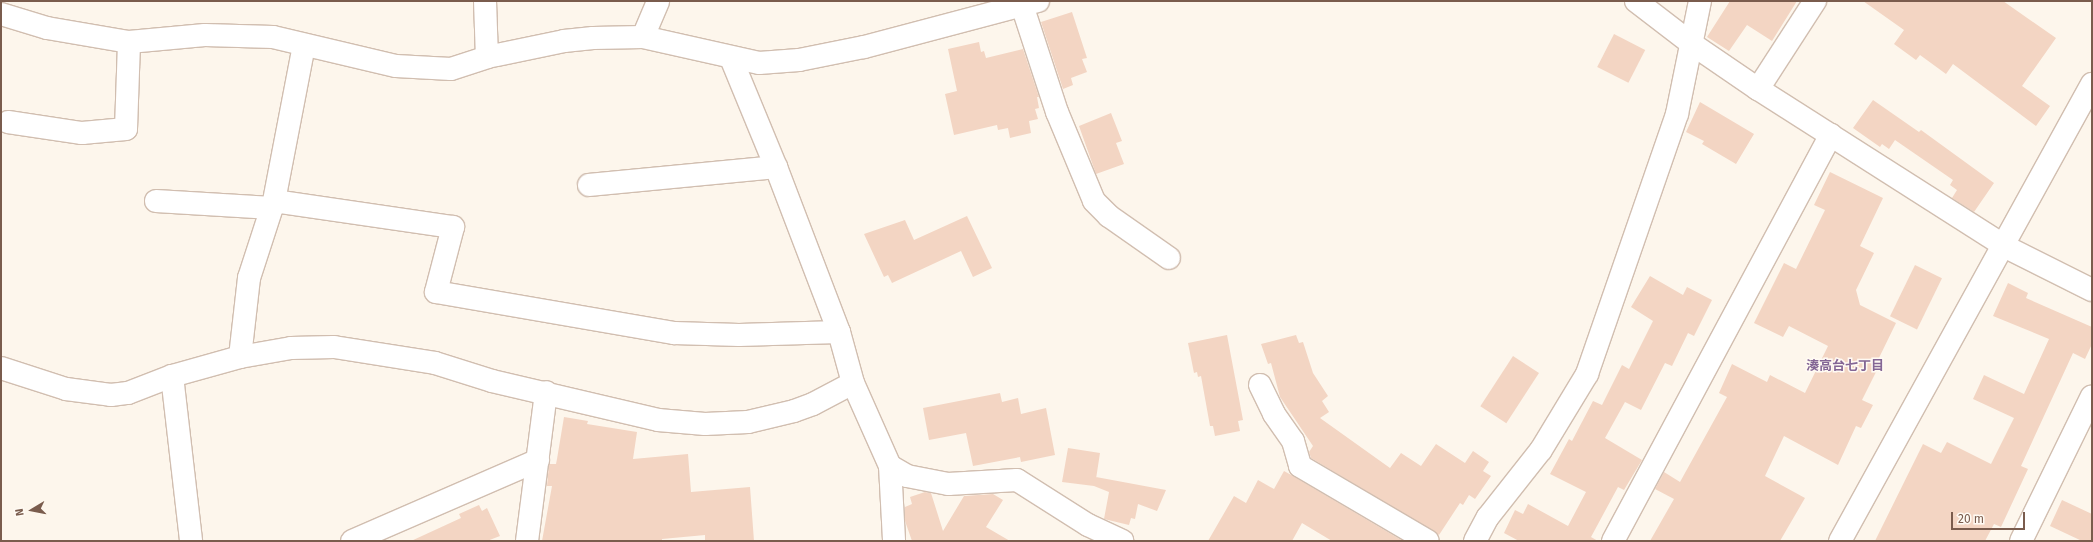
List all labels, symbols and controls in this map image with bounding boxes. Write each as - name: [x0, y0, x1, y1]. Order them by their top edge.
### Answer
- district label: 湊高台七丁目: [1806, 358, 1884, 374]
- north arrow: [12, 490, 52, 530]
- scale bar: [1953, 504, 2027, 530]
- text: N: [13, 507, 27, 517]
- text: 20 m: [1958, 512, 1984, 526]

